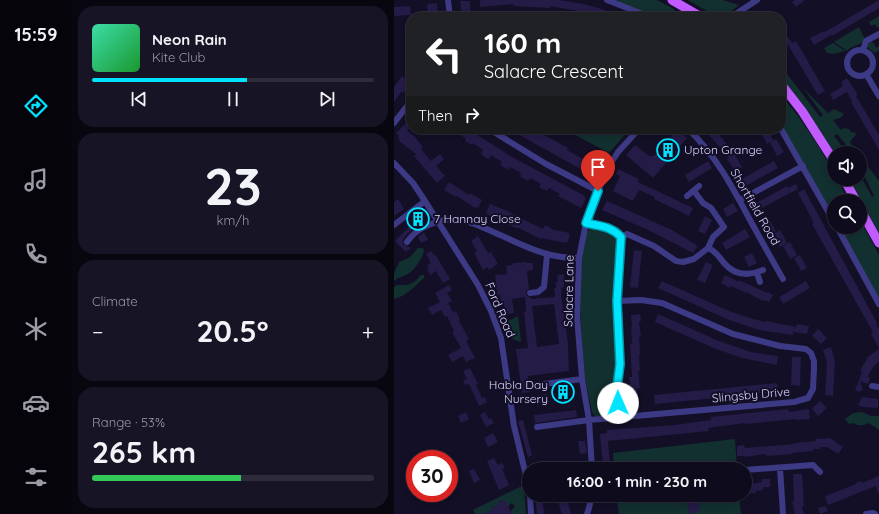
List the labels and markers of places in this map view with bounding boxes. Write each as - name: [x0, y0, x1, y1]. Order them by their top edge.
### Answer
- building icon: Upton Grange: [655, 137, 681, 163]
- place label: Upton Grange: [684, 142, 763, 157]
- pin: [581, 150, 615, 191]
- building icon: 7 Hannay Close: [405, 206, 431, 232]
- place label: 7 Hannay Close: [434, 211, 521, 226]
- place label: Habla Day Nursery: [489, 377, 548, 406]
- building icon: Habla Day Nursery: [550, 379, 576, 405]

